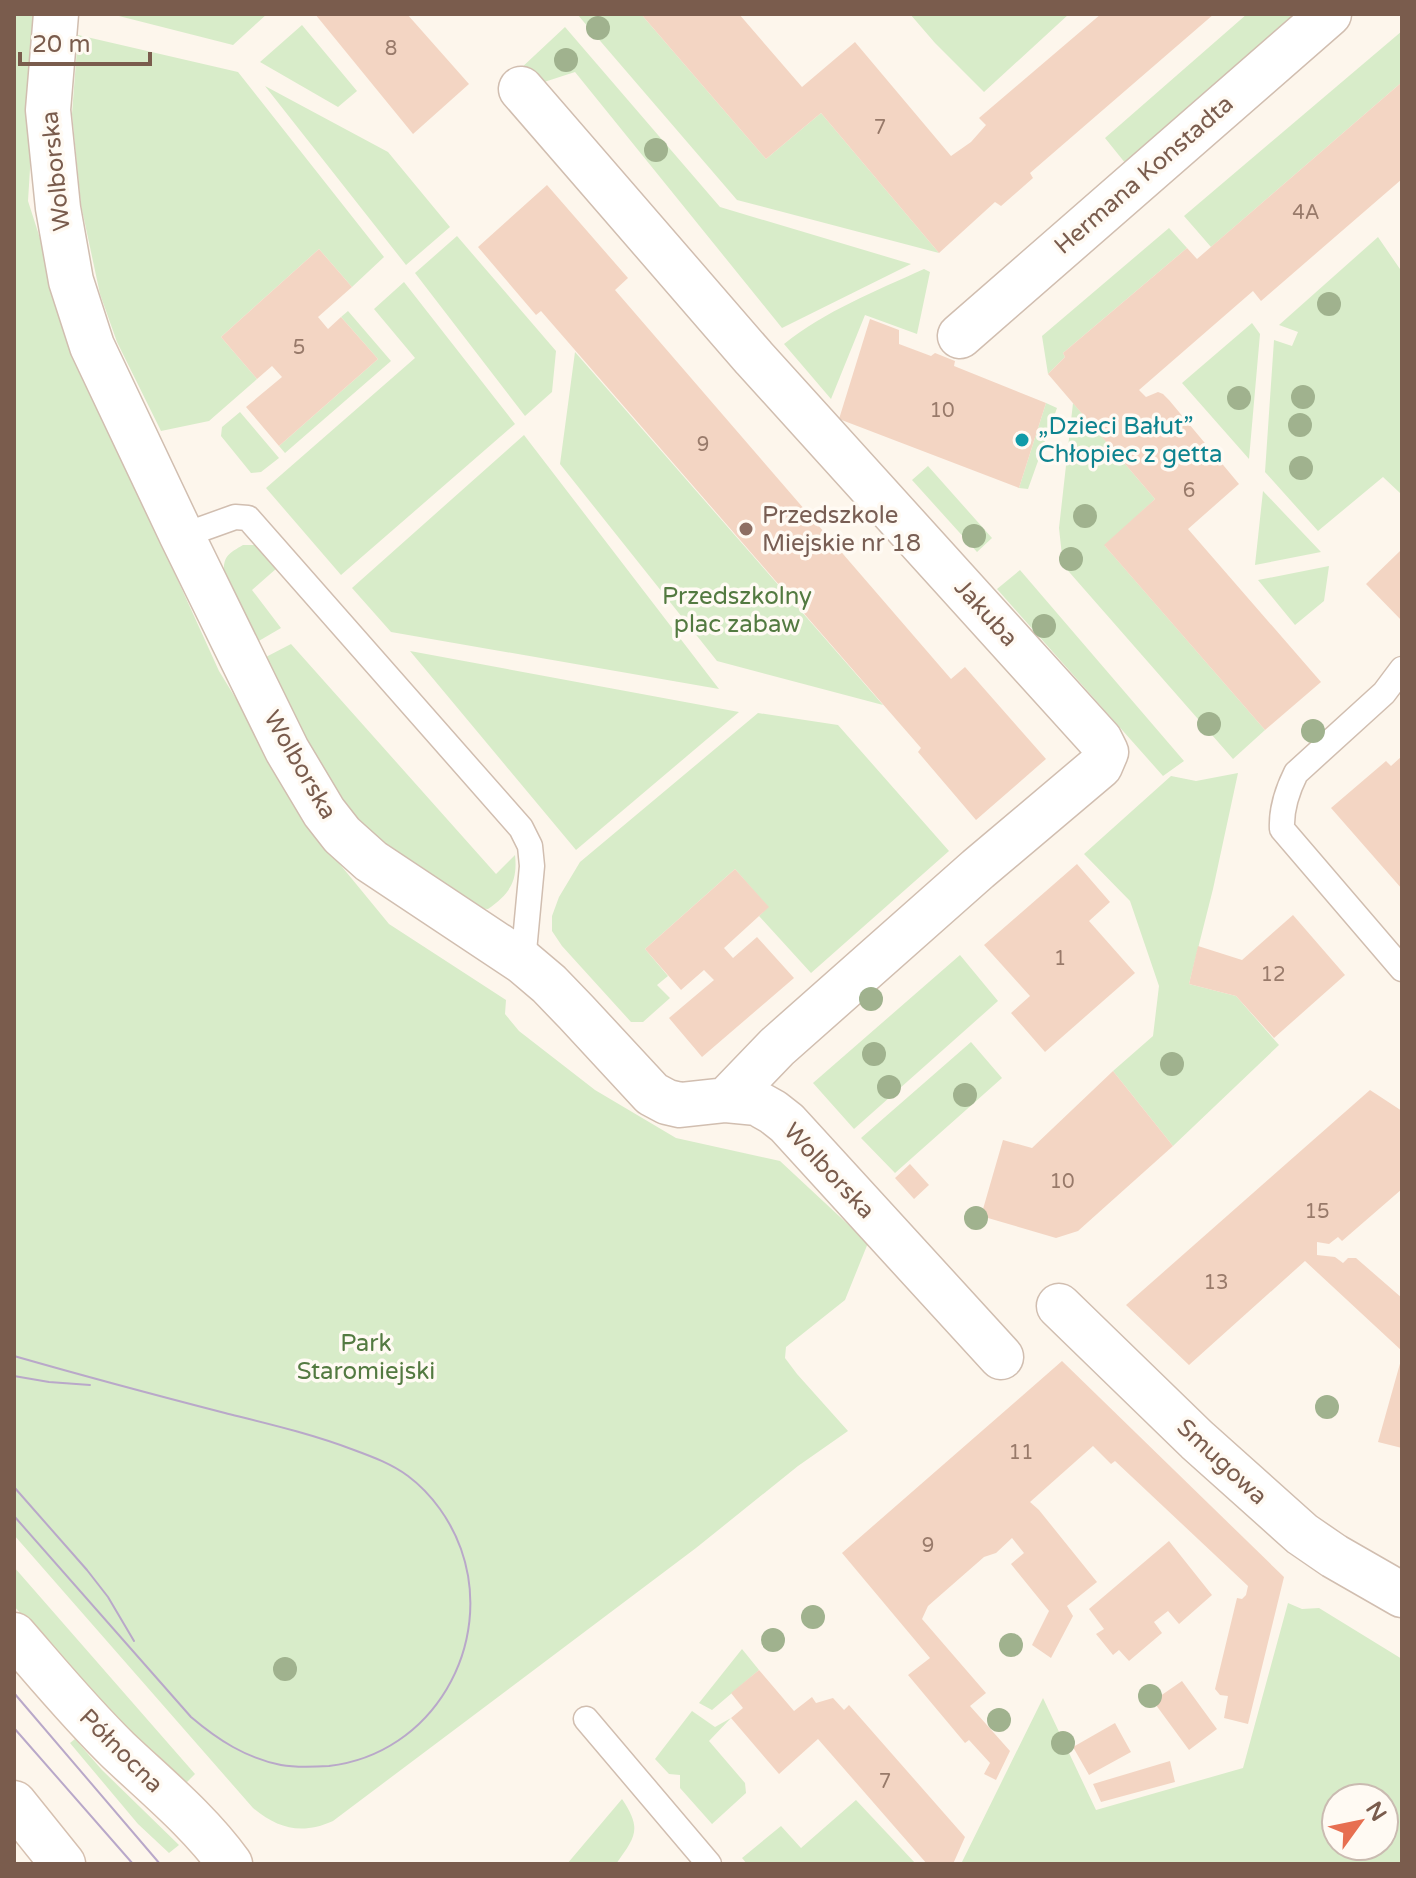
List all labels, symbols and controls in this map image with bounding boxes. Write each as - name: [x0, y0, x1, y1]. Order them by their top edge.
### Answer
- scale bar: [20, 16, 150, 66]
- text: 20 m: [32, 30, 90, 59]
- house number: 8: [385, 37, 397, 61]
- street label: Hermana Konstadta: [1049, 89, 1239, 261]
- street label: Wolborska: [35, 110, 77, 232]
- house number: 7: [874, 116, 886, 140]
- house number: 4A: [1292, 201, 1320, 225]
- house number: 5: [293, 336, 305, 360]
- house number: 10: [929, 399, 955, 423]
- place label: „Dzieci Bałut” Chłopiec z getta: [1038, 412, 1223, 469]
- marker: „Dzieci Bałut” Chłopiec z getta: [1013, 431, 1031, 449]
- house number: 9: [697, 433, 709, 457]
- house number: 6: [1183, 479, 1195, 503]
- place label: Przedszkole Miejskie nr 18: [762, 501, 921, 558]
- marker: Przedszkole Miejskie nr 18: [737, 520, 755, 538]
- street label: Jakuba: [948, 573, 1024, 653]
- park label: Przedszkolny plac zabaw: [662, 582, 812, 639]
- street label: Wolborska: [257, 706, 343, 824]
- house number: 1: [1054, 947, 1066, 971]
- house number: 12: [1260, 963, 1286, 987]
- street label: Wolborska: [777, 1117, 881, 1225]
- house number: 10: [1049, 1170, 1075, 1194]
- house number: 15: [1304, 1200, 1330, 1224]
- house number: 13: [1203, 1271, 1229, 1295]
- park label: Park Staromiejski: [297, 1329, 435, 1386]
- street label: Smugowa: [1171, 1413, 1273, 1511]
- house number: 11: [1008, 1441, 1034, 1465]
- house number: 9: [922, 1534, 934, 1558]
- street label: Północna: [73, 1703, 169, 1799]
- house number: 7: [879, 1770, 891, 1794]
- north arrow: [1320, 1782, 1400, 1862]
- text: N: [1360, 1797, 1392, 1826]

